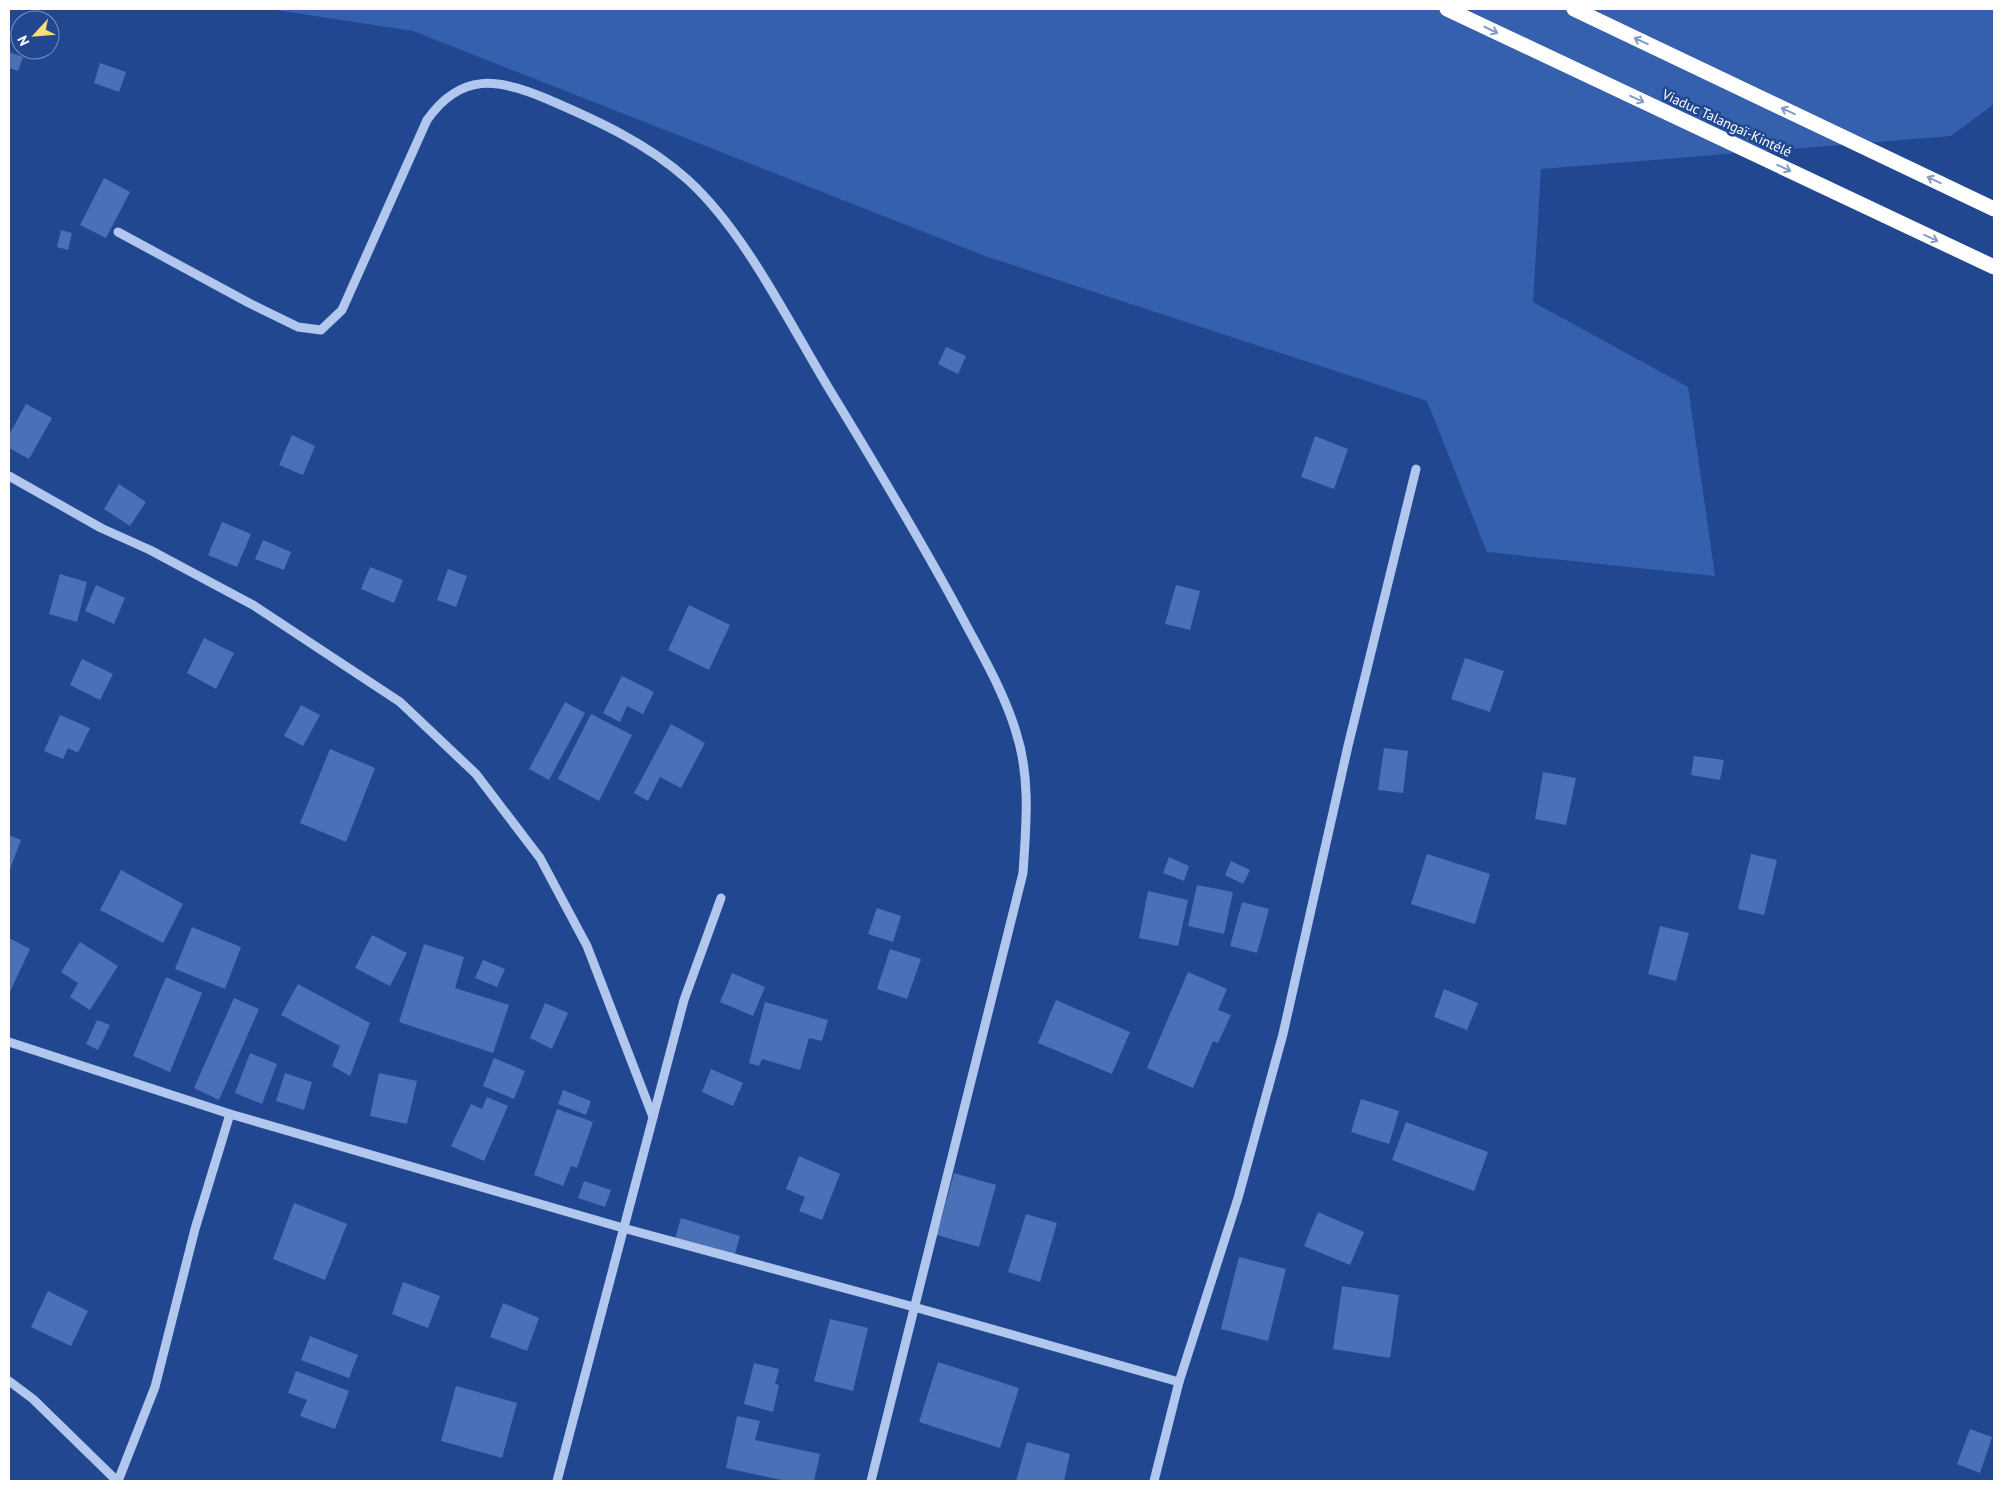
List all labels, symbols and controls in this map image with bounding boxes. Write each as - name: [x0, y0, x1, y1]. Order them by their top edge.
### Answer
- north arrow: [10, 10, 60, 60]
- one-way arrow: [1483, 25, 1498, 35]
- text: N: [13, 33, 33, 49]
- one-way arrow: [1634, 35, 1649, 45]
- street label: Viaduc Talangaï-Kintélé: [1658, 85, 1795, 161]
- one-way arrow: [1630, 94, 1645, 104]
- one-way arrow: [1781, 105, 1796, 115]
- one-way arrow: [1777, 164, 1792, 174]
- one-way arrow: [1927, 175, 1942, 185]
- one-way arrow: [1924, 233, 1939, 243]

